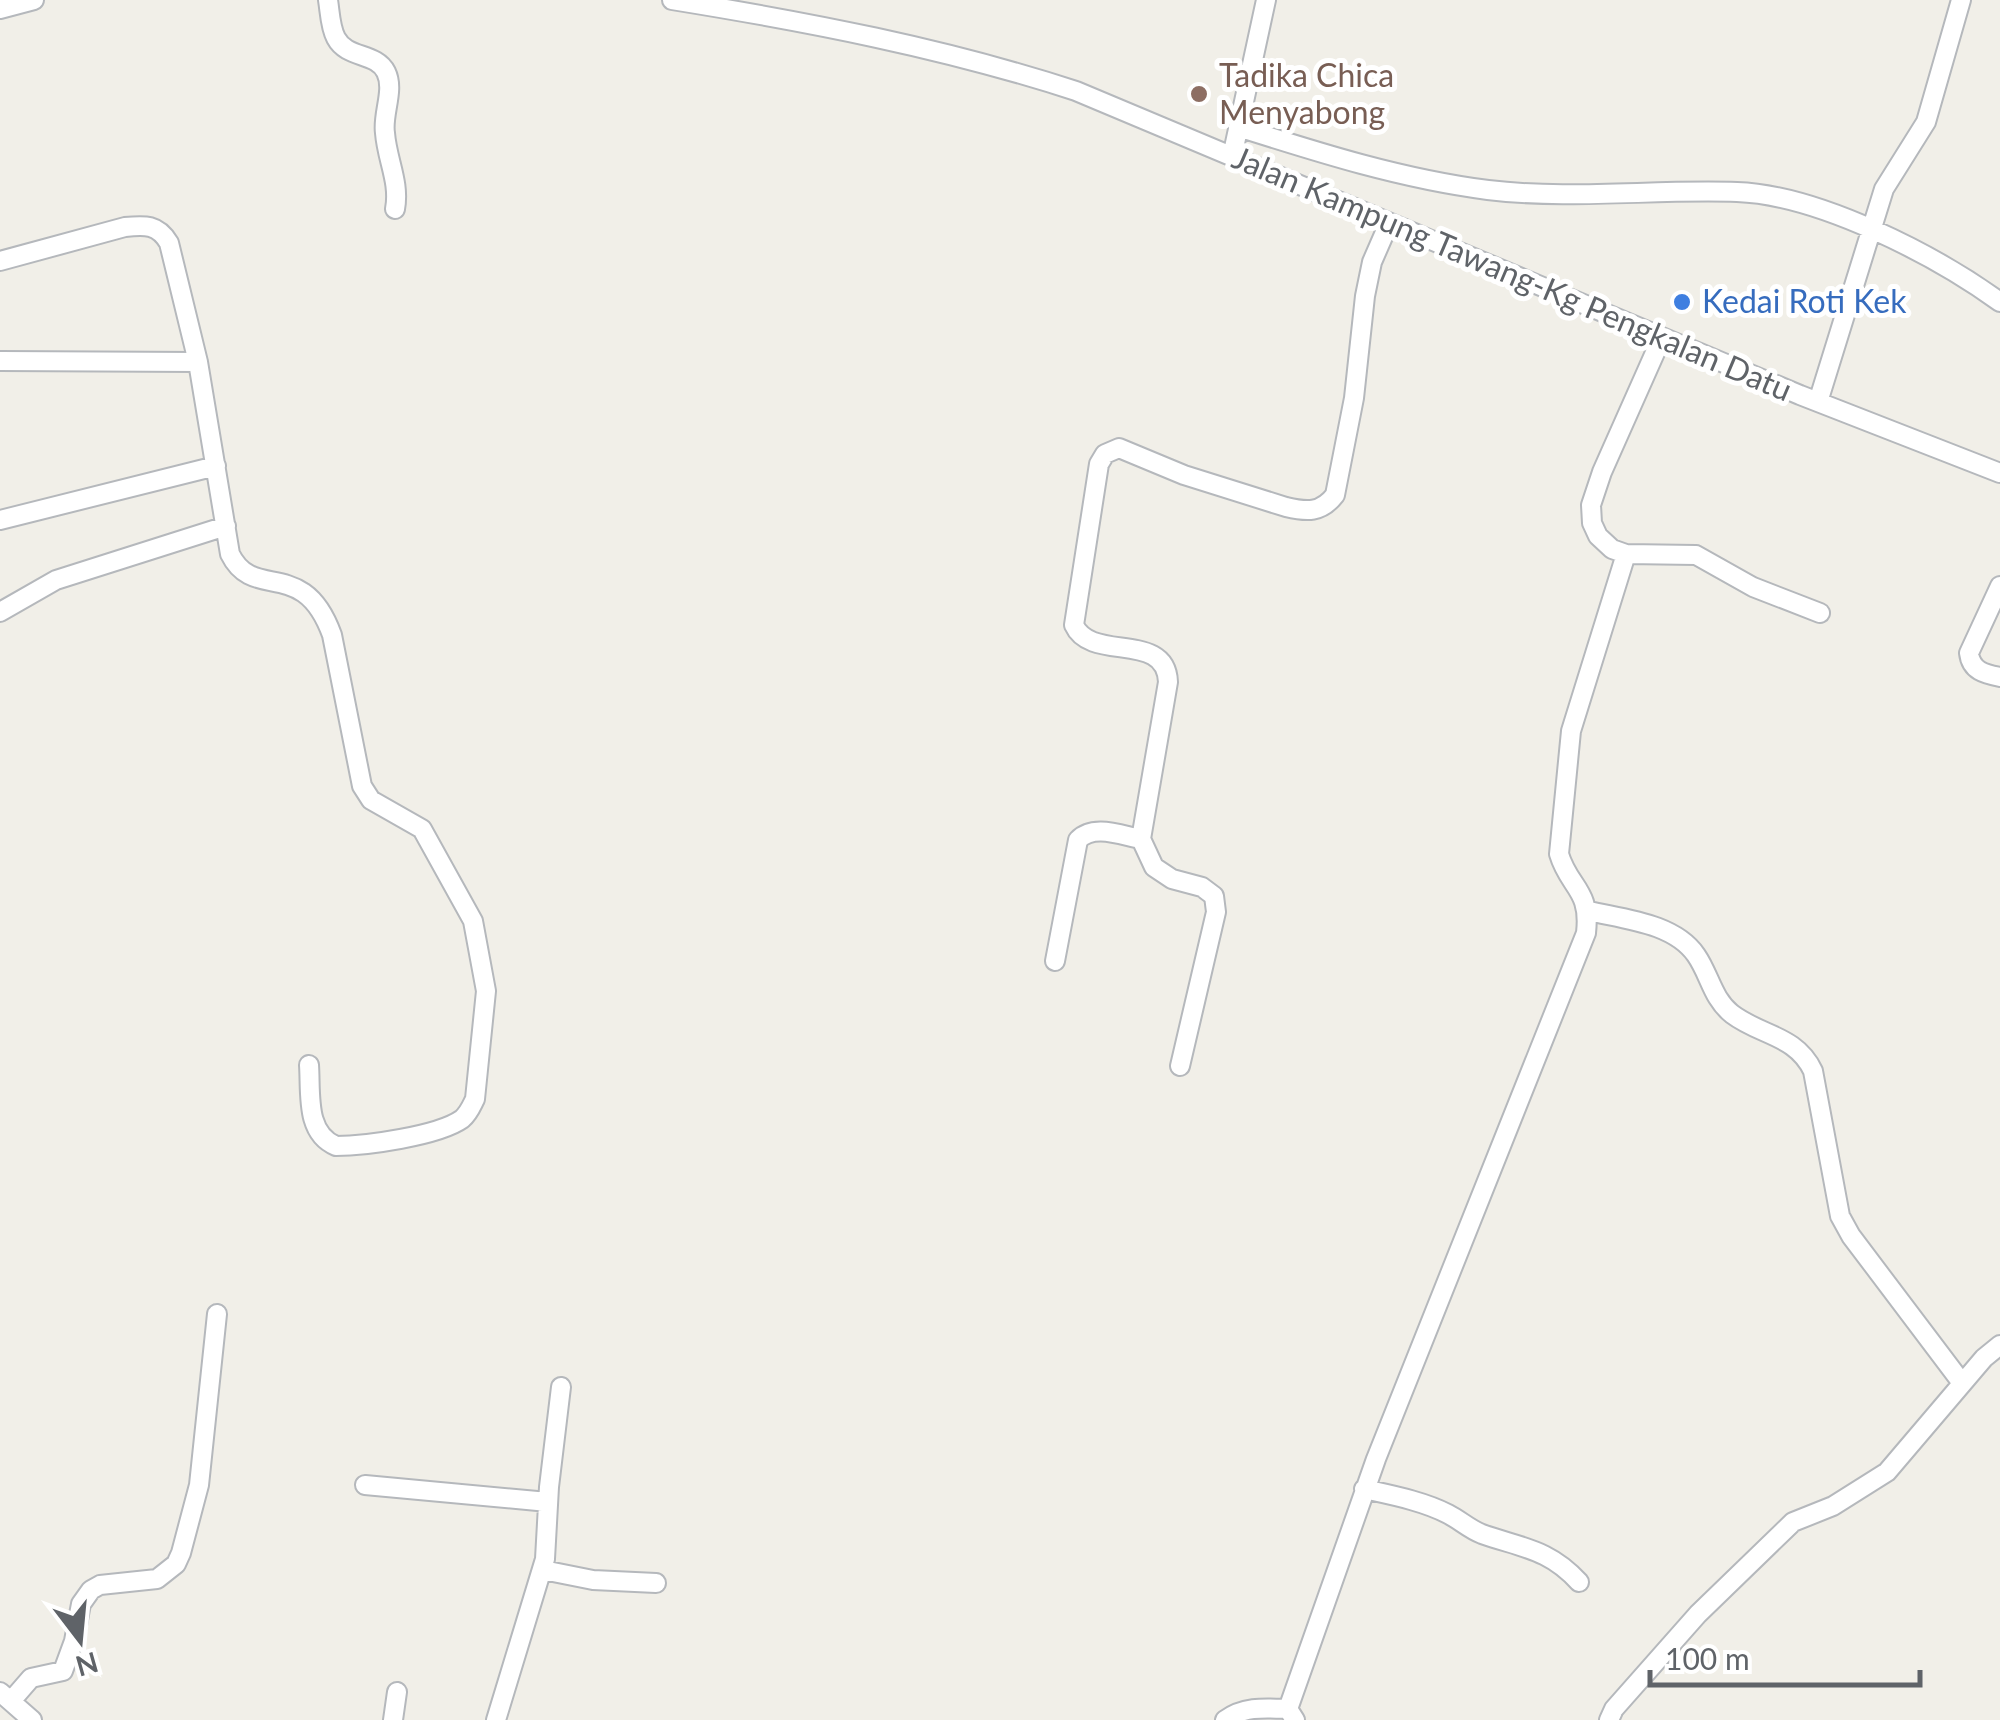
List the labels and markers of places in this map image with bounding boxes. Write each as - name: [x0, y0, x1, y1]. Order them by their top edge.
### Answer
- place label: Tadika Chica Menyabong: [1219, 55, 1394, 131]
- marker: Tadika Chica Menyabong: [1188, 83, 1210, 105]
- place label: Kedai Roti Kek: [1702, 281, 1907, 320]
- marker: Kedai Roti Kek: [1671, 291, 1693, 313]

